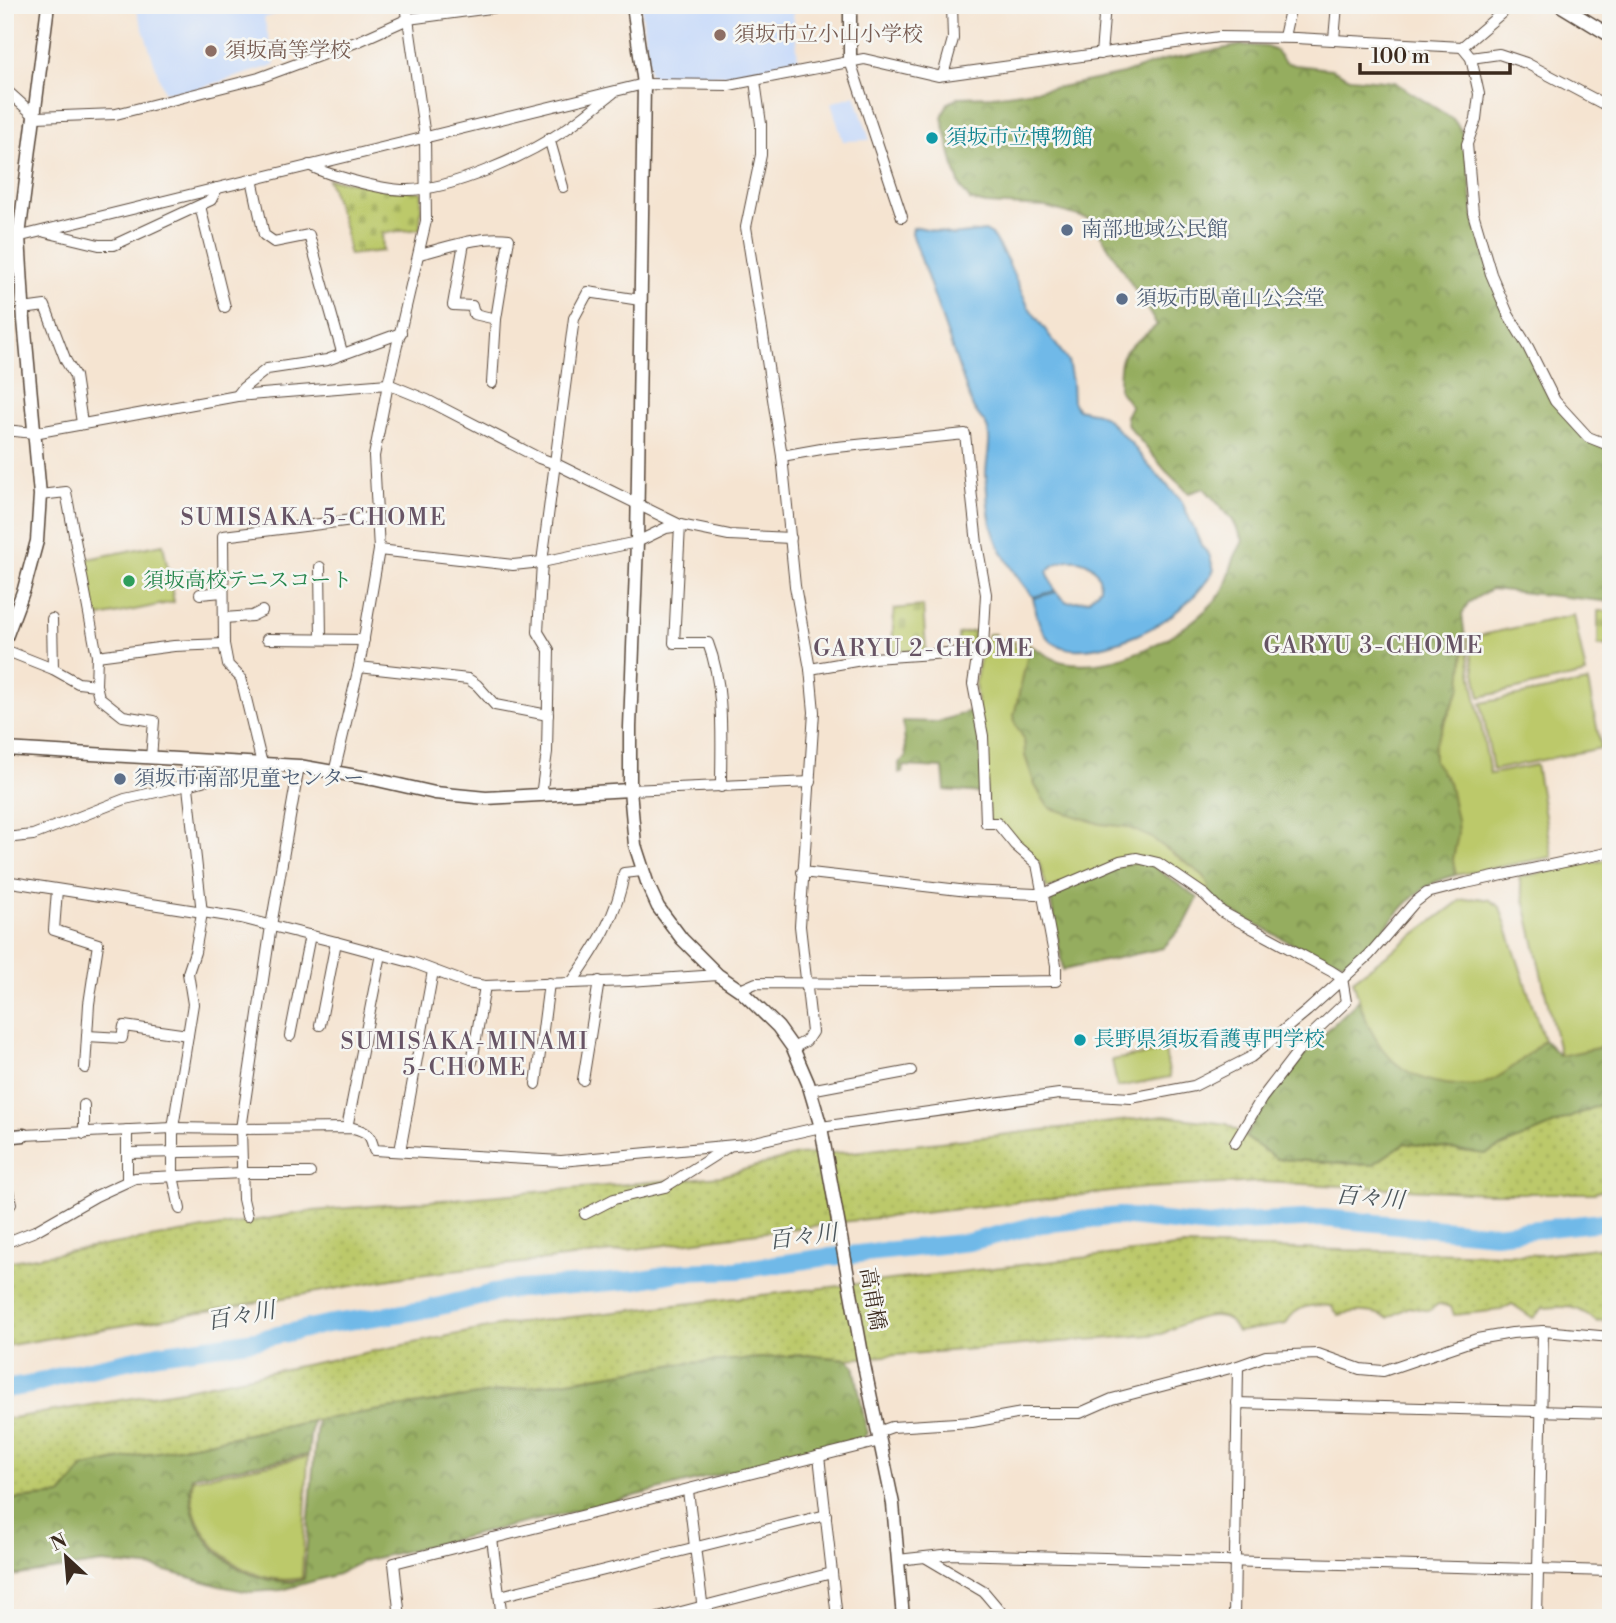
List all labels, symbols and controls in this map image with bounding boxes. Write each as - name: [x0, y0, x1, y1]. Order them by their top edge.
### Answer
- place label: 須坂市立小山小学校: [734, 22, 923, 48]
- marker: 須坂市立小山小学校: [712, 27, 728, 43]
- scale bar: [1360, 32, 1511, 76]
- place label: 須坂高等学校: [225, 38, 351, 64]
- marker: 須坂高等学校: [203, 43, 219, 59]
- text: 100 m: [1371, 44, 1430, 70]
- place label: 須坂市立博物館: [946, 125, 1093, 151]
- marker: 須坂市立博物館: [924, 130, 940, 146]
- place label: 南部地域公民館: [1081, 217, 1228, 243]
- marker: 南部地域公民館: [1059, 222, 1075, 238]
- place label: 須坂市臥竜山公会堂: [1136, 286, 1325, 312]
- marker: 須坂市臥竜山公会堂: [1114, 291, 1130, 307]
- district label: SUMISAKA 5-CHOME: [180, 504, 448, 532]
- place label: 須坂高校テニスコート: [143, 568, 352, 594]
- marker: 須坂高校テニスコート: [121, 573, 137, 589]
- district label: GARYU 3-CHOME: [1264, 632, 1485, 660]
- district label: GARYU 2-CHOME: [813, 635, 1035, 663]
- place label: 須坂市南部児童センター: [134, 766, 364, 792]
- marker: 須坂市南部児童センター: [112, 771, 128, 787]
- place label: 長野県須坂看護専門学校: [1094, 1027, 1325, 1053]
- district label: SUMISAKA-MINAMI 5-CHOME: [340, 1028, 590, 1082]
- marker: 長野県須坂看護専門学校: [1072, 1032, 1088, 1048]
- water label: 百々川: [1334, 1181, 1409, 1215]
- water label: 百々川: [767, 1219, 842, 1255]
- street label: 高甫橋: [854, 1266, 890, 1332]
- water label: 百々川: [205, 1296, 280, 1336]
- north arrow: [32, 1522, 102, 1592]
- text: N: [47, 1529, 71, 1557]

